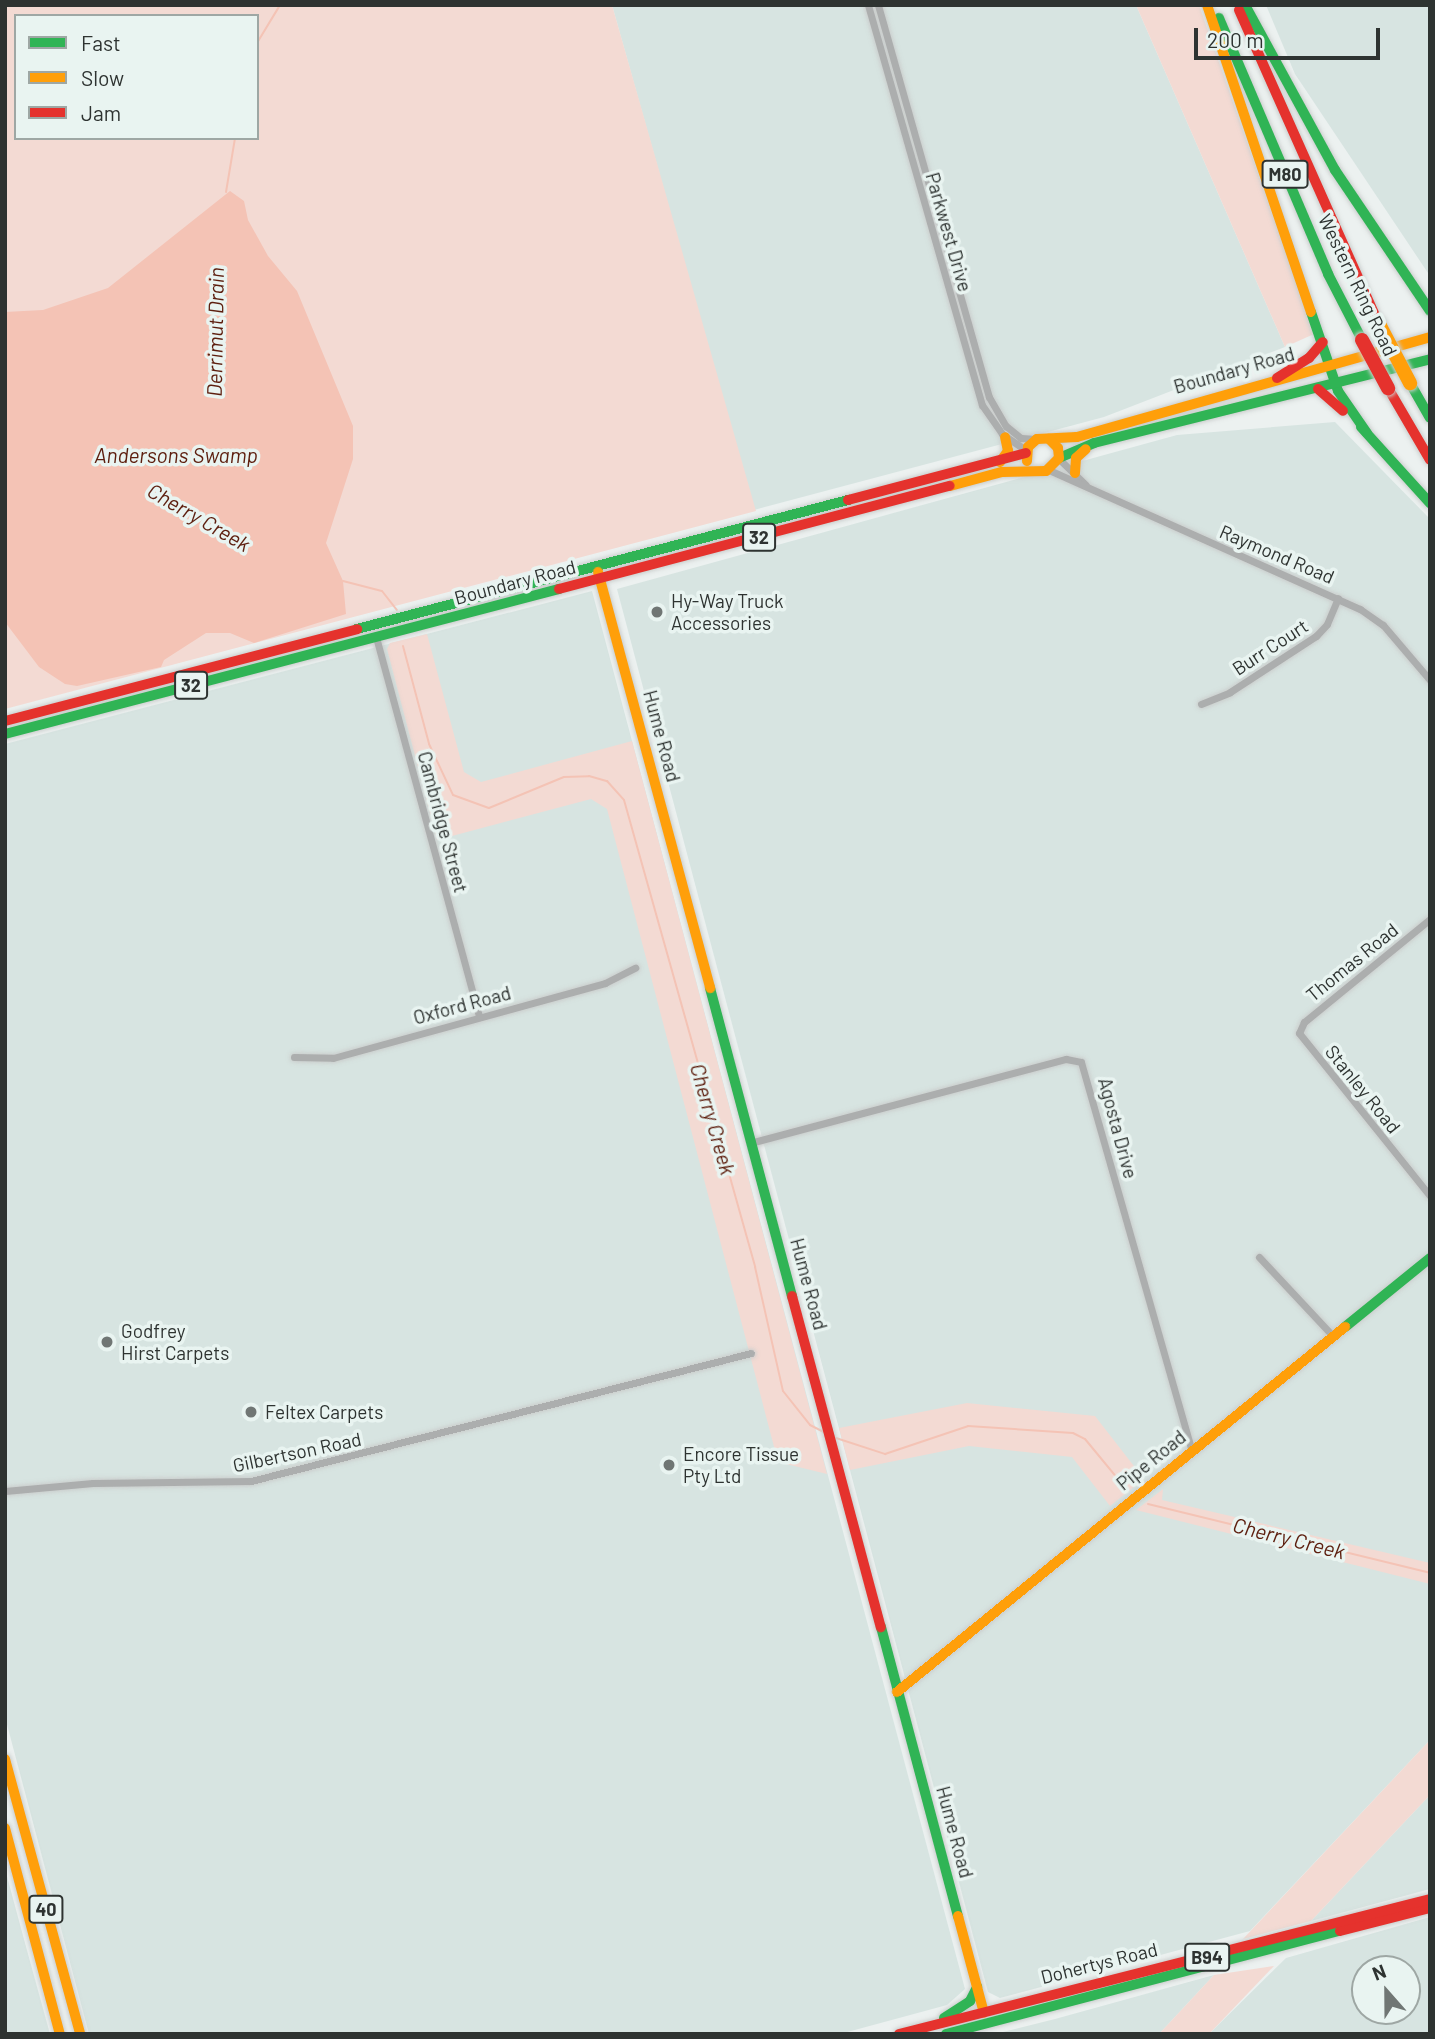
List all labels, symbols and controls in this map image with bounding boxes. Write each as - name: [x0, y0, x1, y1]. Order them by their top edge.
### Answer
- legend: [14, 14, 259, 140]
- scale bar: [1197, 14, 1382, 58]
- text: 200 m: [1207, 27, 1264, 52]
- text: Fast: [81, 30, 121, 55]
- text: Slow: [81, 65, 124, 90]
- text: Jam: [81, 100, 121, 125]
- road number: M80: [1260, 160, 1310, 188]
- street label: Parkwest Drive: [921, 170, 977, 294]
- street label: Western Ring Road: [1314, 210, 1402, 360]
- water label: Derrimut Drain: [201, 267, 229, 397]
- street label: Boundary Road: [1171, 342, 1297, 398]
- water label: Andersons Swamp: [94, 442, 258, 468]
- water label: Cherry Creek: [143, 477, 255, 557]
- street label: Raymond Road: [1216, 520, 1338, 588]
- road number: 32: [742, 522, 776, 552]
- street label: Boundary Road: [452, 555, 578, 609]
- place label: Hy-Way Truck Accessories: [671, 590, 784, 634]
- marker: Hy-Way Truck Accessories: [649, 604, 665, 620]
- street label: Burr Court: [1228, 614, 1312, 680]
- road number: 32: [174, 670, 208, 700]
- street label: Hume Road: [639, 688, 685, 784]
- street label: Cambridge Street: [413, 749, 473, 895]
- street label: Thomas Road: [1301, 918, 1403, 1006]
- street label: Oxford Road: [411, 981, 513, 1029]
- street label: Stanley Road: [1321, 1040, 1405, 1138]
- water label: Cherry Creek: [685, 1060, 741, 1178]
- street label: Agosta Drive: [1094, 1075, 1142, 1181]
- street label: Hume Road: [786, 1236, 832, 1332]
- place label: Godfrey Hirst Carpets: [121, 1320, 229, 1364]
- marker: Godfrey Hirst Carpets: [99, 1334, 115, 1350]
- place label: Feltex Carpets: [265, 1401, 383, 1423]
- marker: Feltex Carpets: [243, 1404, 259, 1420]
- street label: Pipe Road: [1112, 1425, 1190, 1495]
- street label: Gilbertson Road: [231, 1427, 363, 1477]
- place label: Encore Tissue Pty Ltd: [683, 1443, 799, 1487]
- marker: Encore Tissue Pty Ltd: [661, 1457, 677, 1473]
- water label: Cherry Creek: [1230, 1512, 1348, 1564]
- street label: Hume Road: [932, 1784, 978, 1880]
- road number: 40: [27, 1895, 65, 1924]
- street label: Dohertys Road: [1038, 1937, 1160, 1989]
- road number: B94: [1182, 1942, 1232, 1971]
- north arrow: [1351, 1955, 1421, 2025]
- text: N: [1369, 1959, 1389, 1985]

